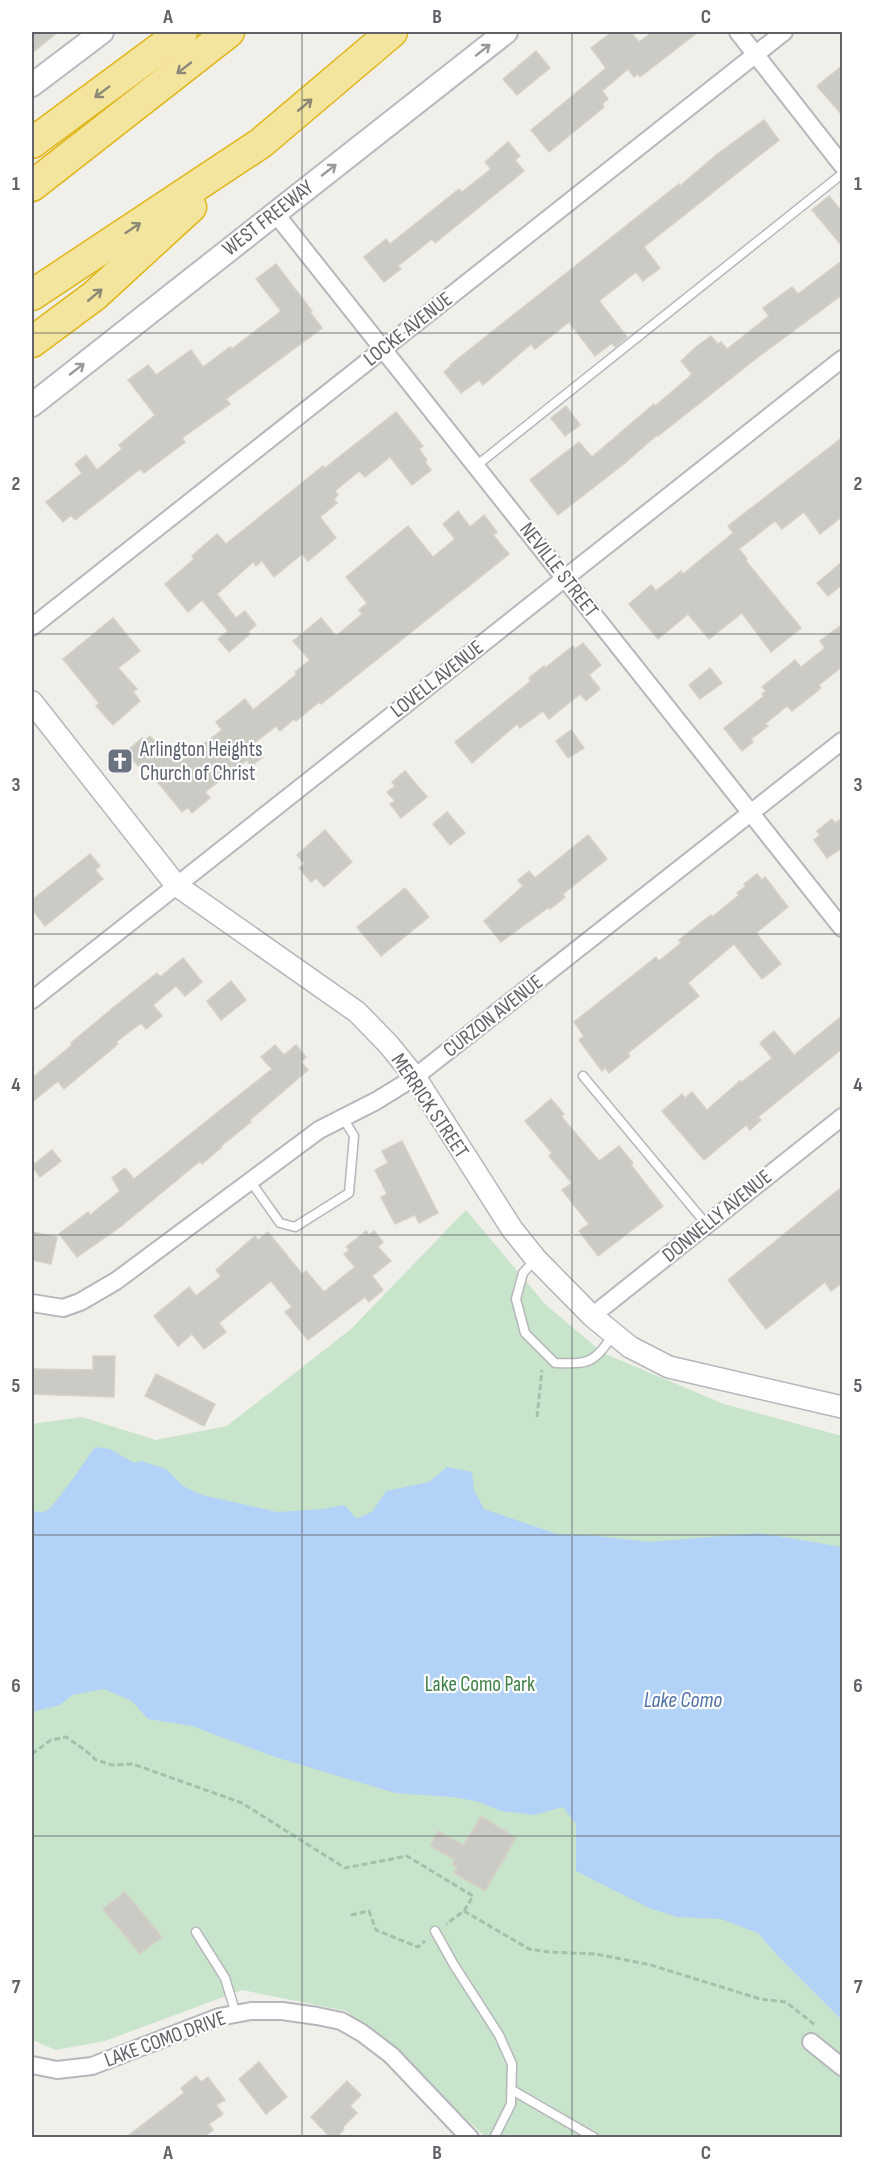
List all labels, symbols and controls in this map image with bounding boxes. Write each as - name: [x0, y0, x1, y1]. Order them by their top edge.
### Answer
- text: A: [162, 5, 173, 29]
- text: B: [432, 5, 442, 29]
- text: C: [701, 5, 711, 29]
- one-way arrow: [475, 43, 491, 56]
- one-way arrow: [176, 61, 192, 74]
- one-way arrow: [94, 86, 110, 98]
- one-way arrow: [297, 98, 312, 112]
- one-way arrow: [321, 163, 337, 176]
- text: 1: [12, 172, 20, 196]
- text: 1: [854, 172, 862, 196]
- street label: WEST FREEWAY: [218, 175, 319, 261]
- one-way arrow: [124, 222, 140, 234]
- street label: LOCKE AVENUE: [359, 287, 457, 371]
- one-way arrow: [87, 288, 103, 301]
- one-way arrow: [69, 362, 85, 375]
- text: 2: [12, 472, 20, 496]
- text: 2: [854, 472, 862, 496]
- street label: NEVILLE STREET: [514, 518, 604, 623]
- street label: LOVELL AVENUE: [386, 635, 488, 723]
- place label: Arlington Heights Church of Christ: [139, 737, 263, 786]
- church icon: Arlington Heights Church of Christ: [105, 746, 135, 776]
- text: 3: [12, 773, 21, 797]
- text: 3: [854, 773, 863, 797]
- street label: CURZON AVENUE: [438, 969, 548, 1063]
- street label: MERRICK STREET: [386, 1049, 474, 1163]
- text: 4: [11, 1073, 21, 1097]
- text: 4: [853, 1073, 863, 1097]
- street label: DONNELLY AVENUE: [657, 1164, 777, 1268]
- text: 5: [12, 1374, 21, 1398]
- text: 5: [854, 1374, 863, 1398]
- park label: Lake Como Park: [425, 1672, 535, 1697]
- text: 6: [11, 1674, 21, 1698]
- text: 6: [853, 1674, 863, 1698]
- water label: Lake Como: [644, 1687, 722, 1714]
- text: 7: [12, 1975, 21, 1999]
- text: 7: [854, 1975, 863, 1999]
- street label: LAKE COMO DRIVE: [101, 2005, 229, 2073]
- text: A: [162, 2141, 173, 2165]
- text: B: [432, 2141, 442, 2165]
- text: C: [701, 2141, 711, 2165]

